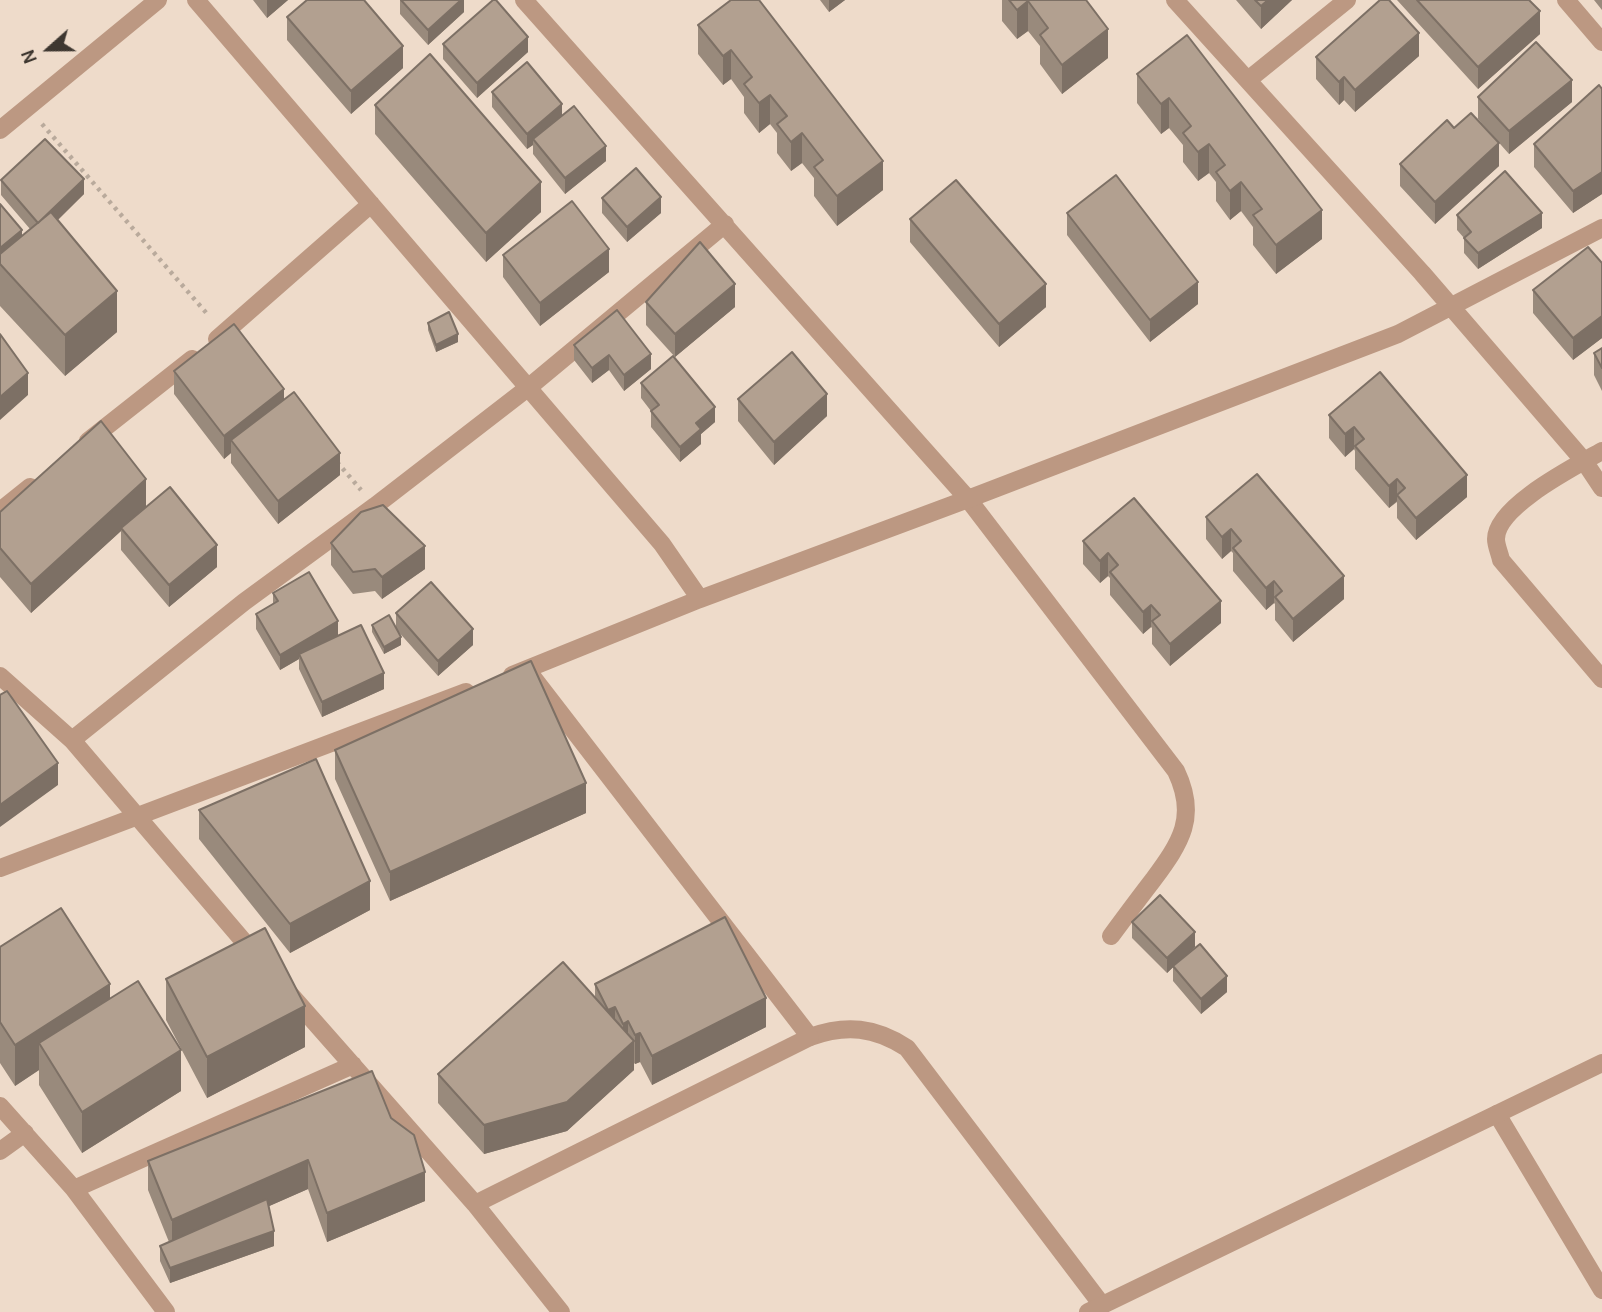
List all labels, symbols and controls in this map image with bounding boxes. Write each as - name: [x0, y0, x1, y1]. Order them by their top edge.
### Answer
- north arrow: [14, 14, 84, 84]
- text: N: [17, 46, 42, 67]

